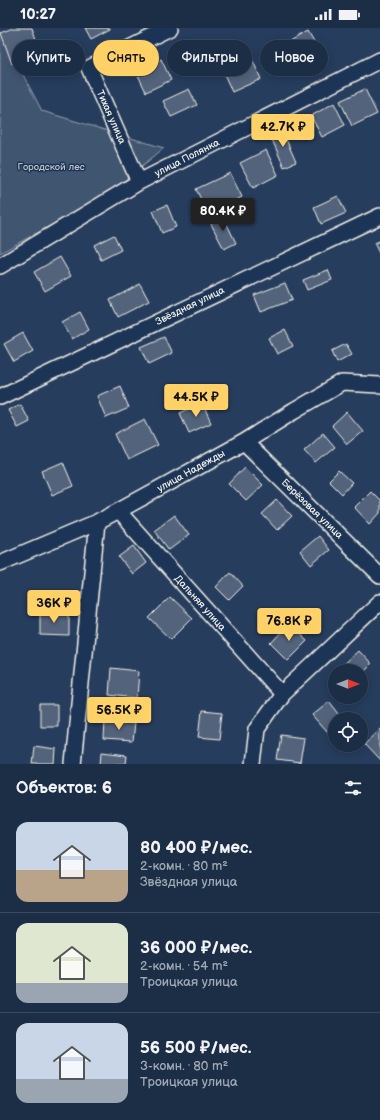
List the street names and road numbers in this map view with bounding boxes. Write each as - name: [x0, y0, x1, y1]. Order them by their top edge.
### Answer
- street label: Тихая улица: [94, 88, 128, 146]
- street label: улица Полянка: [153, 137, 221, 179]
- street label: Звёздная улица: [154, 284, 226, 328]
- street label: улица Надежды: [155, 447, 227, 495]
- street label: Берёзовая улица: [279, 477, 345, 541]
- street label: Дальняя улица: [172, 573, 228, 633]

